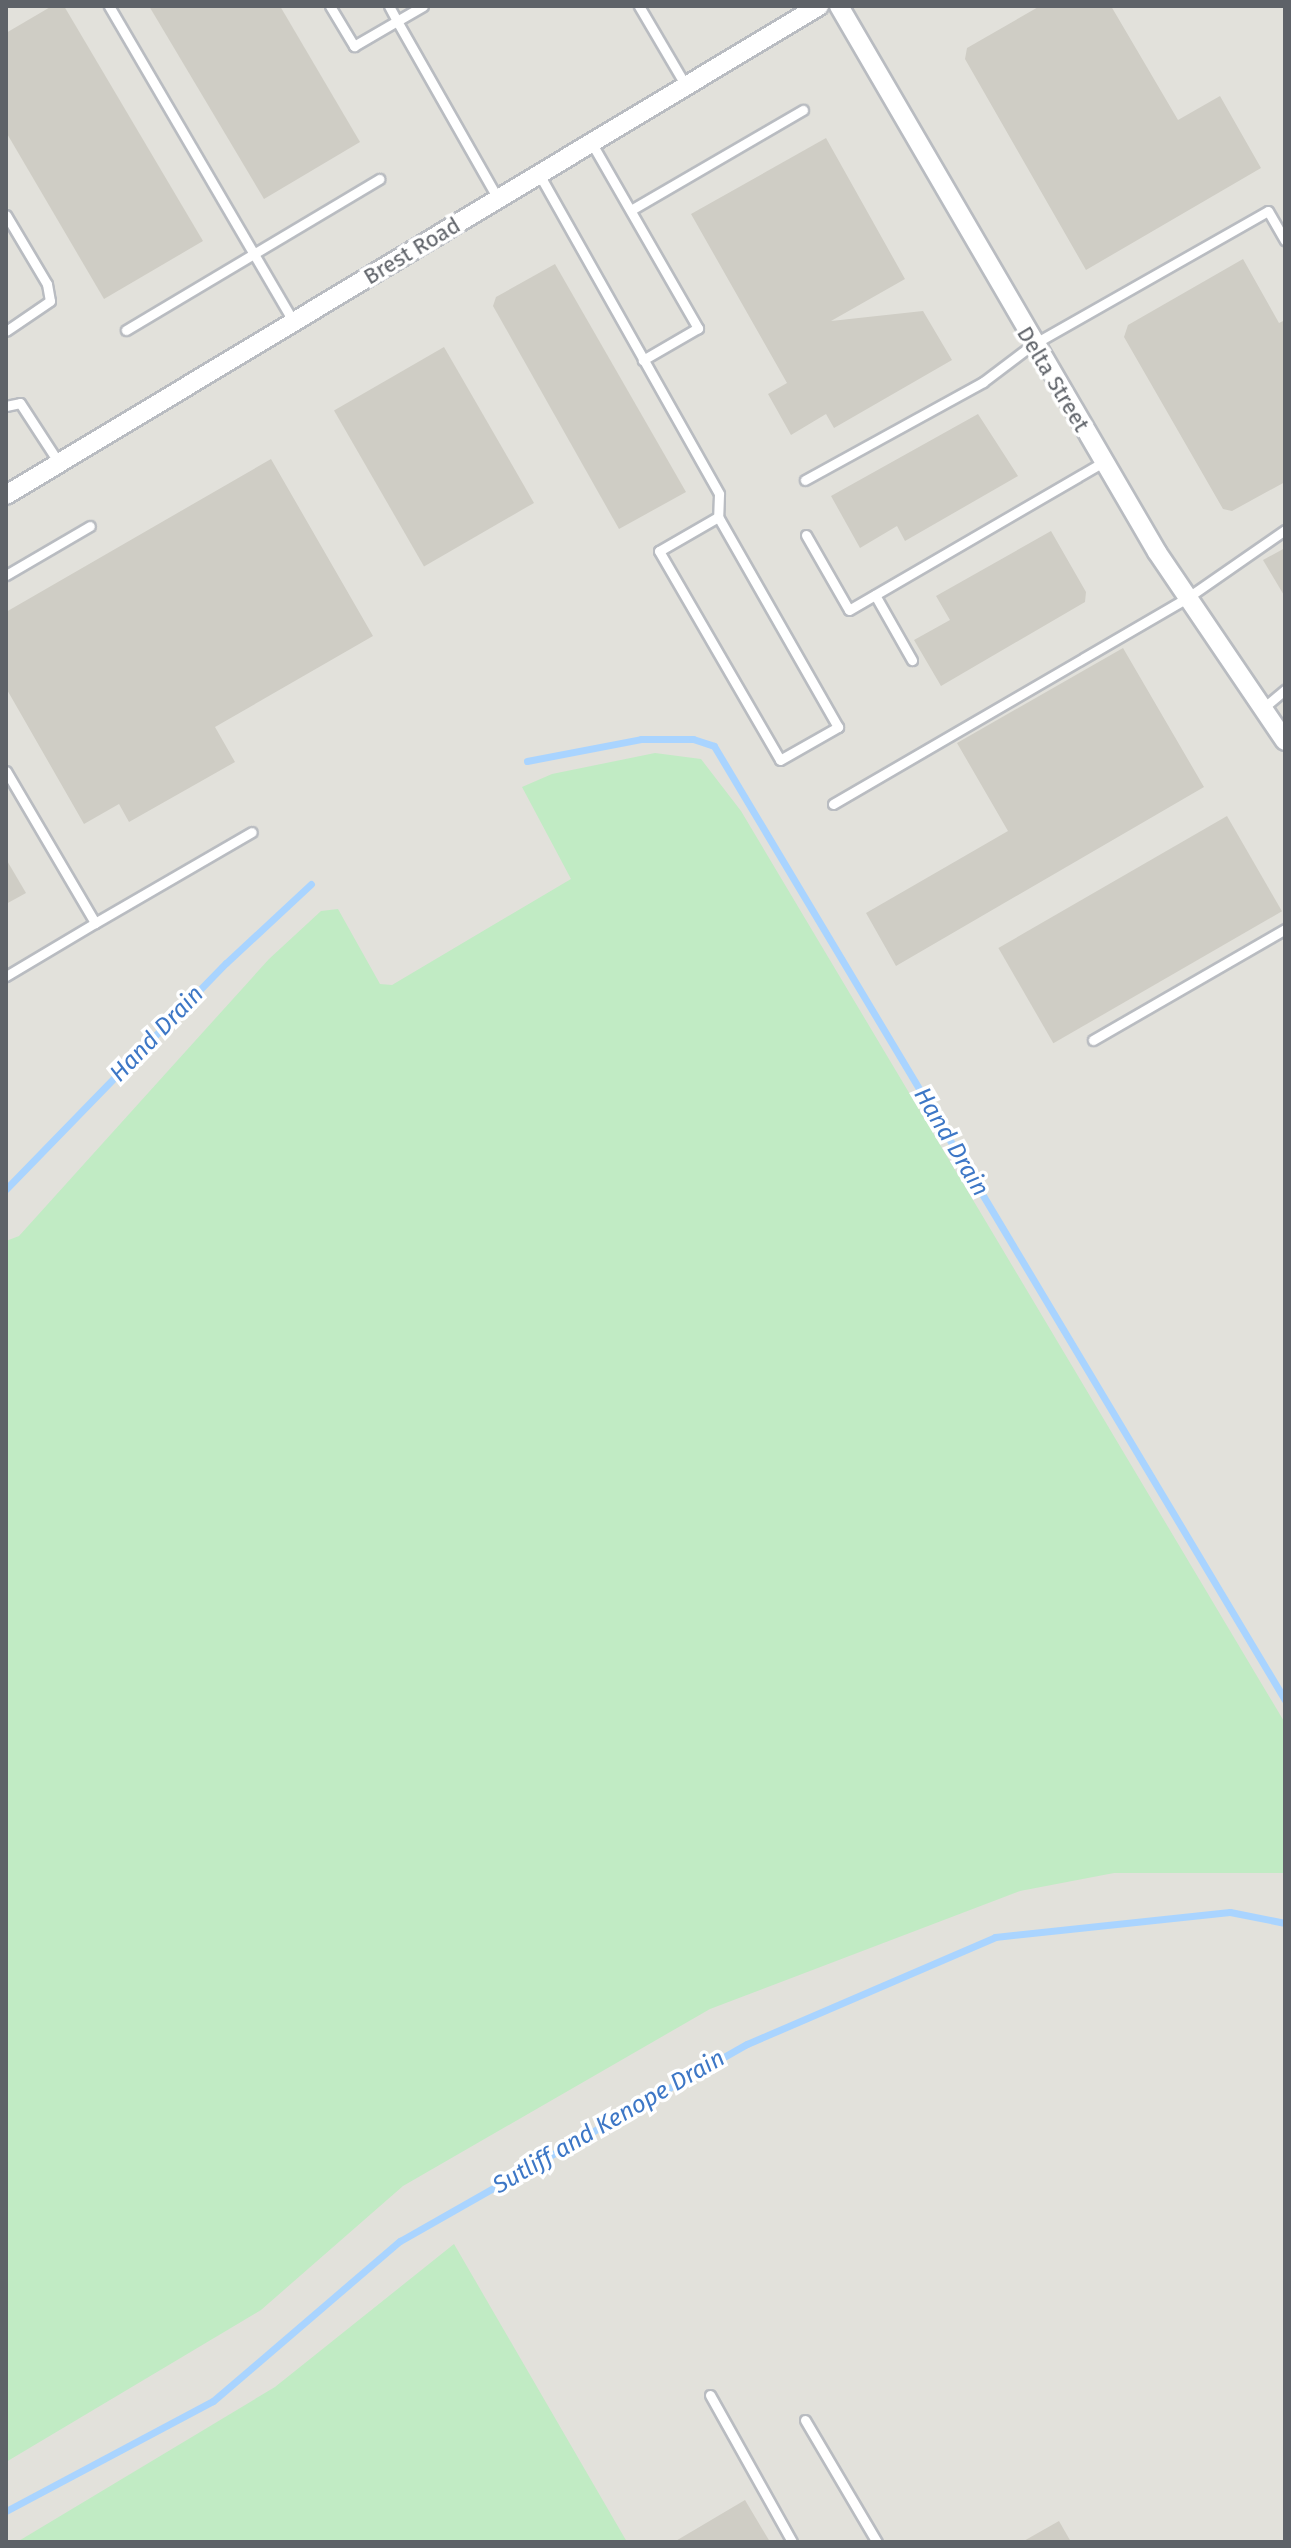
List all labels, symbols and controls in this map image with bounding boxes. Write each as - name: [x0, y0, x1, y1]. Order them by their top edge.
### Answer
- street label: Brest Road: [359, 212, 465, 290]
- street label: Delta Street: [1011, 322, 1095, 436]
- water label: Hand Drain: [104, 980, 210, 1088]
- water label: Hand Drain: [907, 1082, 995, 1202]
- water label: Sutliff and Kenope Drain: [488, 2044, 730, 2200]

